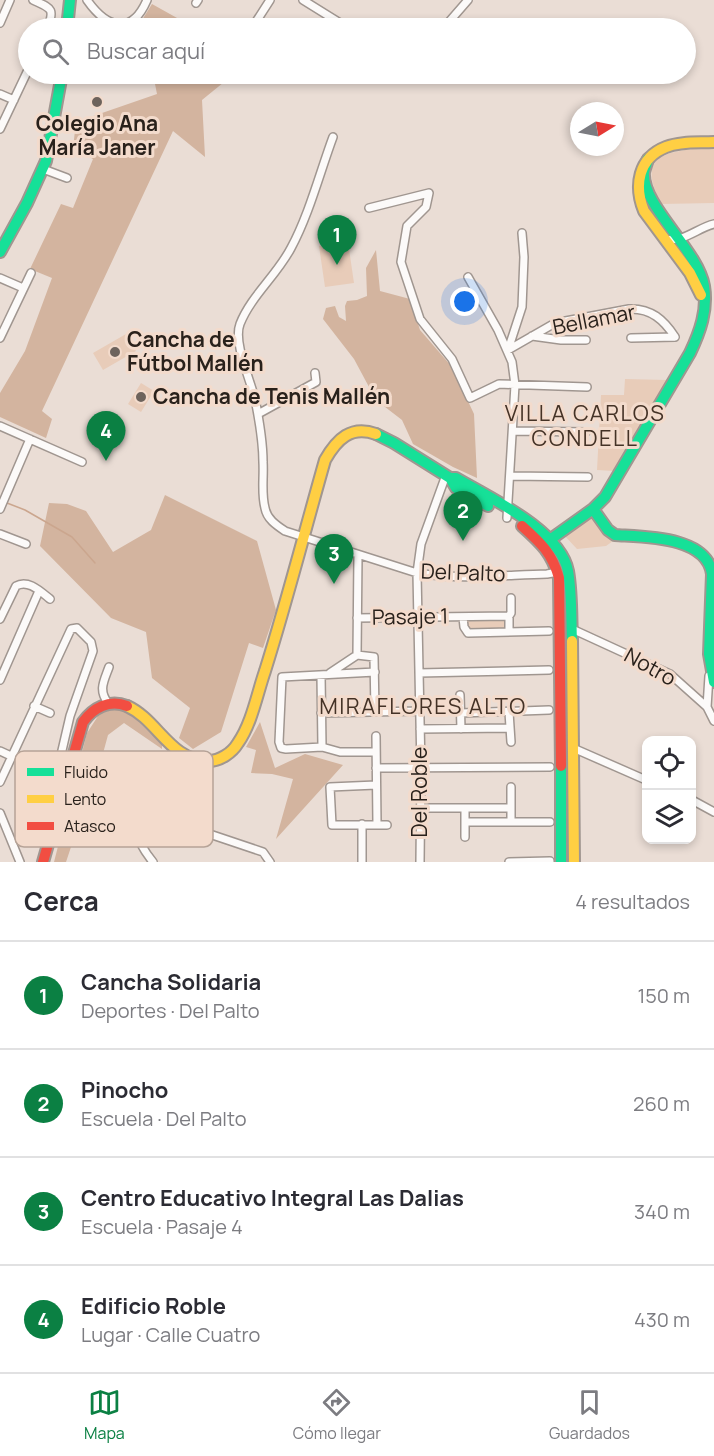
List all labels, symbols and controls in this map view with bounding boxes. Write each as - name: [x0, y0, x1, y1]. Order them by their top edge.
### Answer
- search box: [18, 18, 696, 84]
- icon: search: [39, 35, 72, 68]
- text: Buscar aquí: [87, 36, 205, 66]
- marker: Colegio Ana María Janer: [90, 95, 104, 109]
- north arrow: [570, 102, 624, 156]
- place label: Colegio Ana María Janer: [36, 109, 158, 161]
- pin: 1: [318, 216, 356, 265]
- your location: [450, 287, 479, 316]
- street label: Bellamar: [550, 297, 638, 341]
- place label: Cancha de Fútbol Mallén: [127, 325, 264, 377]
- marker: Cancha de Fútbol Mallén: [108, 345, 122, 359]
- place label: Cancha de Tenis Mallén: [153, 382, 390, 410]
- marker: Cancha de Tenis Mallén: [134, 390, 148, 404]
- district label: VILLA CARLOS CONDELL: [505, 398, 665, 453]
- pin: 4: [86, 412, 126, 461]
- pin: 2: [444, 492, 482, 541]
- pin: 3: [314, 534, 354, 584]
- street label: Del Palto: [420, 557, 506, 587]
- street label: Pasaje 1: [372, 601, 448, 631]
- street label: Notro: [620, 641, 681, 692]
- district label: MIRAFLORES ALTO: [319, 691, 527, 721]
- map controls: [642, 736, 696, 844]
- button: locate: [642, 736, 696, 790]
- street label: Del Roble: [405, 747, 433, 837]
- legend: [15, 751, 213, 847]
- text: Fluido: [64, 761, 108, 783]
- text: Lento: [64, 788, 106, 810]
- button: layers: [642, 790, 696, 844]
- text: Atasco: [64, 815, 116, 837]
- text: Cerca: [24, 883, 99, 919]
- text: 4 resultados: [575, 888, 690, 915]
- text: Cancha Solidaria: [81, 967, 261, 997]
- text: 1: [39, 982, 48, 1009]
- text: 150 m: [637, 982, 690, 1009]
- text: Deportes · Del Palto: [81, 997, 260, 1024]
- text: Pinocho: [81, 1075, 168, 1105]
- text: 2: [38, 1090, 49, 1117]
- text: 260 m: [633, 1090, 690, 1117]
- text: Escuela · Del Palto: [81, 1105, 246, 1132]
- text: Centro Educativo Integral Las Dalias: [81, 1183, 464, 1213]
- text: 3: [38, 1198, 49, 1225]
- text: 340 m: [634, 1198, 690, 1225]
- text: Escuela · Pasaje 4: [81, 1213, 243, 1240]
- text: Edificio Roble: [81, 1291, 226, 1321]
- text: 4: [37, 1306, 50, 1333]
- text: 430 m: [634, 1306, 690, 1333]
- text: Lugar · Calle Cuatro: [81, 1321, 260, 1348]
- tab: Mapa: [84, 1386, 125, 1444]
- tab: Cómo llegar: [293, 1386, 381, 1444]
- tab: Guardados: [549, 1386, 630, 1444]

